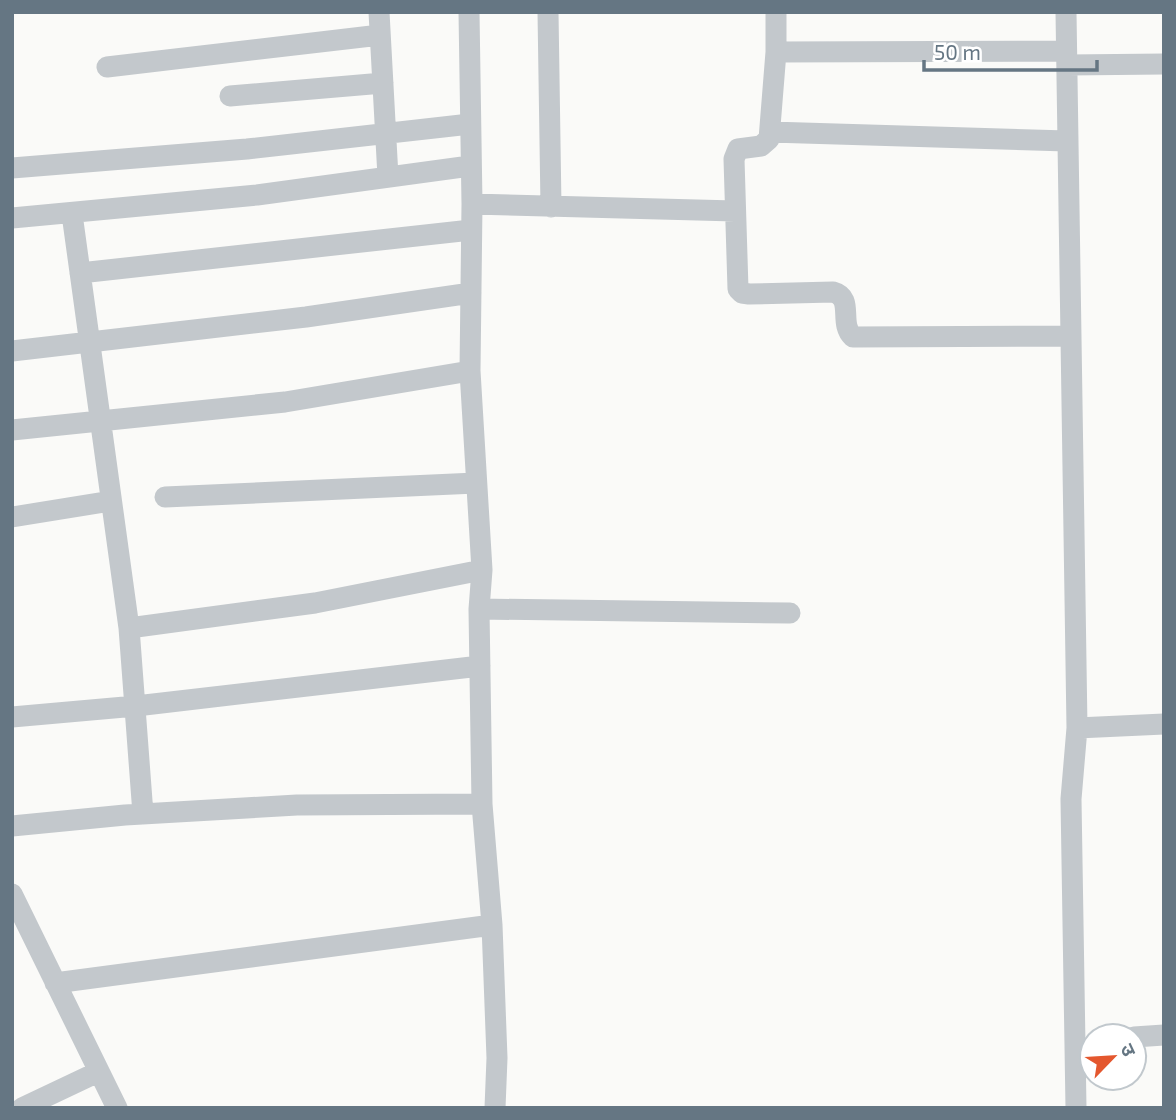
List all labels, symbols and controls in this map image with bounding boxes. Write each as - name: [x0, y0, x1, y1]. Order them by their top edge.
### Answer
- scale bar: [924, 28, 1097, 72]
- text: 50 m: [934, 39, 981, 64]
- north arrow: [1078, 1022, 1148, 1092]
- text: उ: [1116, 1040, 1142, 1060]

